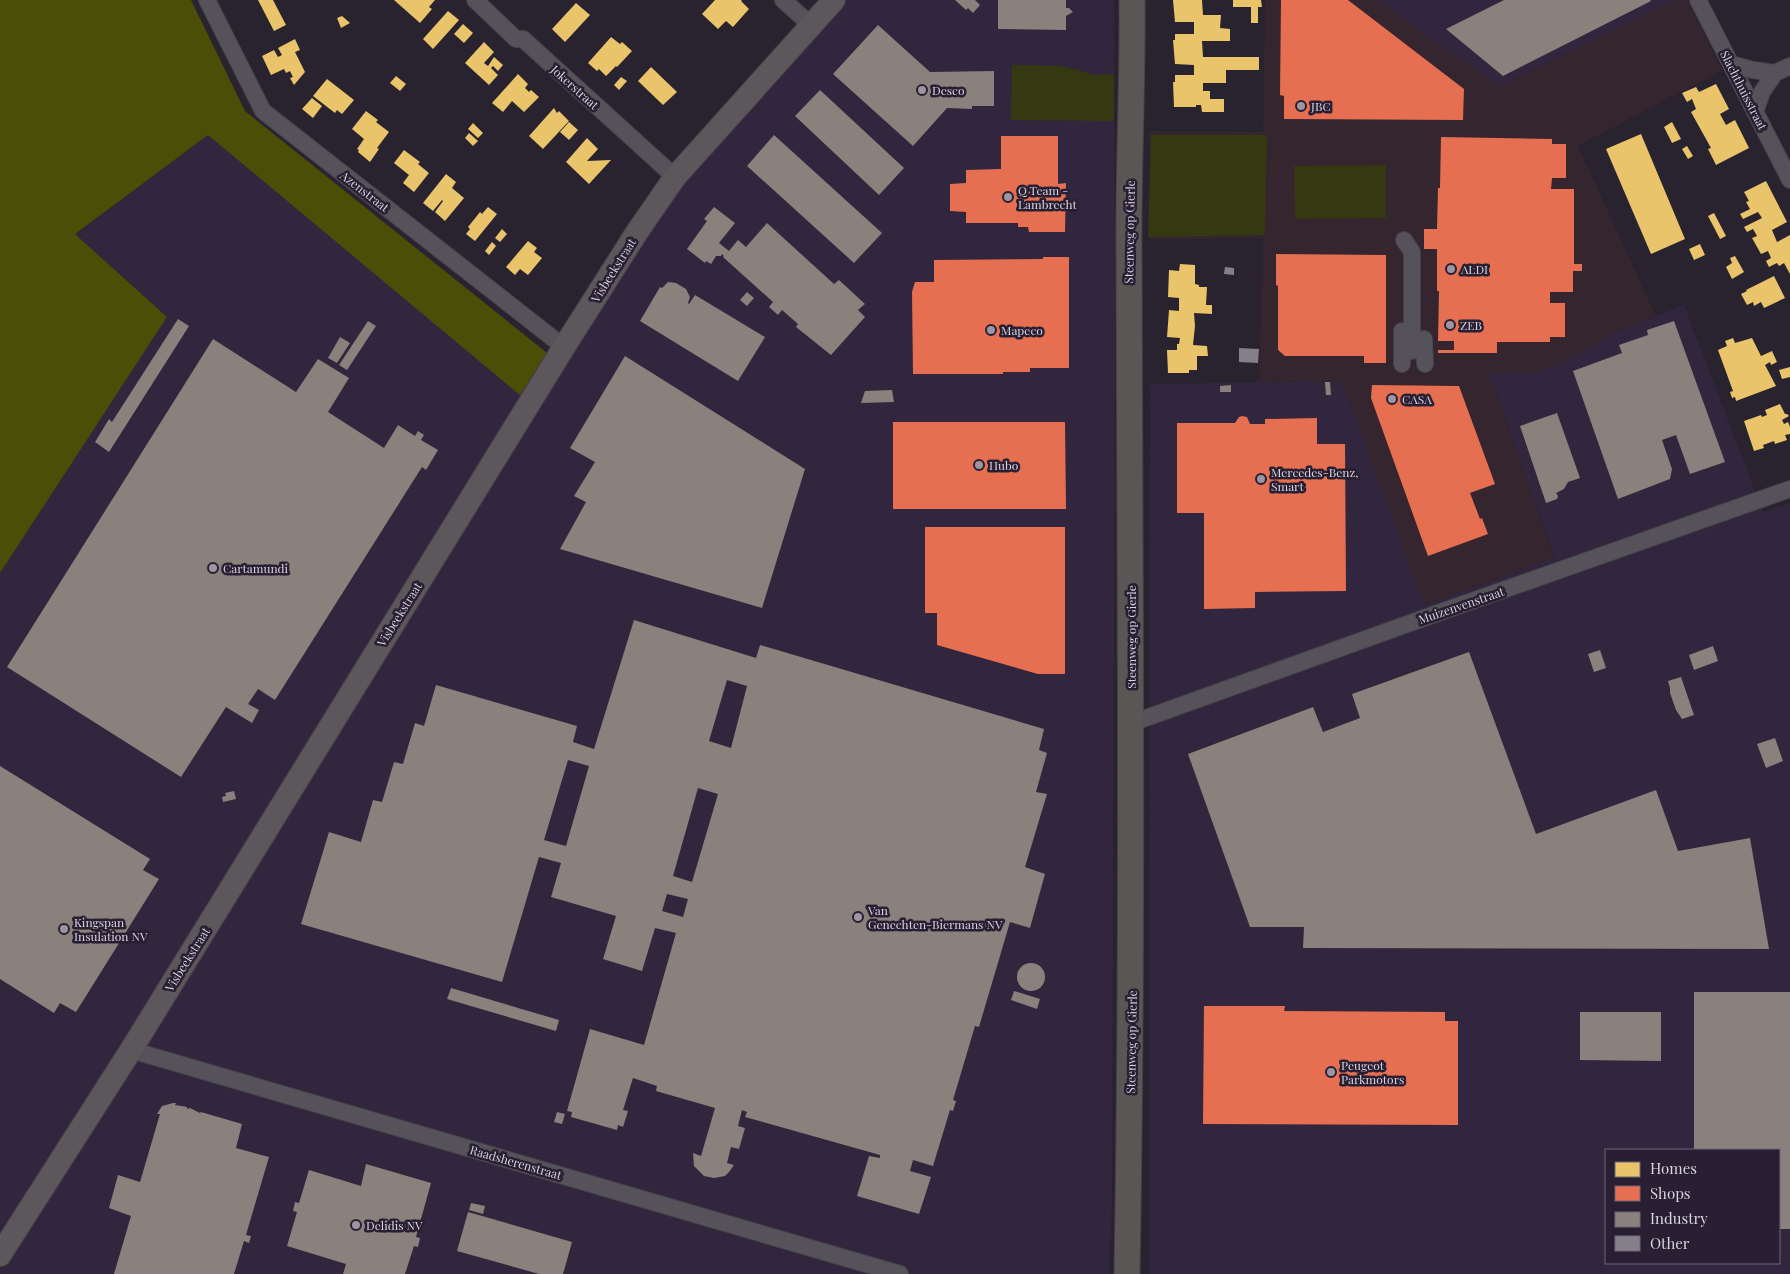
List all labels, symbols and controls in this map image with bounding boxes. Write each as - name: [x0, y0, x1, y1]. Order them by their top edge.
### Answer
- street label: Slachthuisstraat: [1717, 48, 1771, 133]
- street label: Jokerstraat: [547, 61, 603, 113]
- place label: Desco: [932, 82, 965, 98]
- marker: Desco: [916, 84, 928, 96]
- place label: JBC: [1310, 98, 1331, 114]
- marker: JBC: [1295, 100, 1307, 112]
- street label: Azenstraat: [337, 166, 393, 216]
- street label: Steenweg op Gierle: [1120, 180, 1138, 284]
- place label: Q Team - Lambrecht: [1018, 182, 1078, 212]
- marker: Q Team - Lambrecht: [1002, 191, 1014, 203]
- street label: Visbeekstraat: [586, 234, 639, 306]
- place label: ALDI: [1460, 261, 1488, 277]
- marker: ALDI: [1445, 263, 1457, 275]
- place label: ZEB: [1460, 317, 1482, 333]
- marker: ZEB: [1444, 319, 1456, 331]
- place label: Mapeco: [1001, 322, 1043, 338]
- marker: Mapeco: [985, 324, 997, 336]
- place label: CASA: [1402, 391, 1432, 407]
- marker: CASA: [1386, 393, 1398, 405]
- place label: Hubo: [989, 457, 1019, 473]
- marker: Hubo: [973, 459, 985, 471]
- place label: Mercedes-Benz, Smart: [1271, 464, 1358, 494]
- marker: Mercedes-Benz, Smart: [1255, 473, 1267, 485]
- place label: Cartamundi: [223, 560, 289, 576]
- marker: Cartamundi: [207, 562, 219, 574]
- street label: Visbeekstraat: [372, 578, 425, 650]
- street label: Muizenvenstraat: [1416, 583, 1507, 627]
- street label: Steenweg op Gierle: [1123, 585, 1139, 689]
- place label: Van Genechten-Biermans NV: [867, 902, 1003, 932]
- marker: Van Genechten-Biermans NV: [852, 911, 864, 923]
- place label: Kingspan Insulation NV: [74, 914, 148, 944]
- marker: Kingspan Insulation NV: [58, 923, 70, 935]
- street label: Visbeekstraat: [160, 923, 213, 995]
- street label: Steenweg op Gierle: [1122, 990, 1140, 1094]
- place label: Peugeot Parkmotors: [1341, 1057, 1404, 1087]
- marker: Peugeot Parkmotors: [1325, 1066, 1337, 1078]
- street label: Raadsherenstraat: [468, 1141, 564, 1183]
- legend: [1605, 1149, 1780, 1264]
- text: Homes: [1650, 1158, 1697, 1178]
- text: Shops: [1650, 1183, 1691, 1203]
- text: Industry: [1650, 1208, 1708, 1228]
- place label: Delidis NV: [366, 1217, 423, 1233]
- marker: Delidis NV: [350, 1219, 362, 1231]
- text: Other: [1650, 1233, 1690, 1253]

